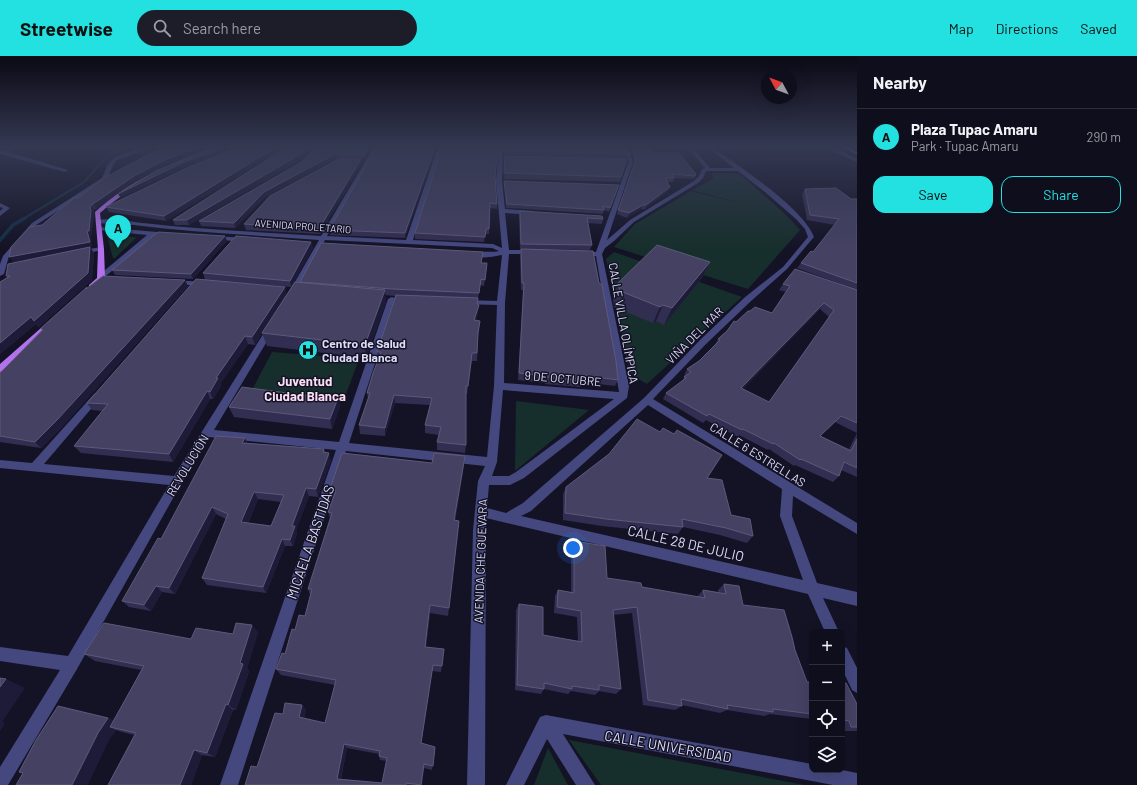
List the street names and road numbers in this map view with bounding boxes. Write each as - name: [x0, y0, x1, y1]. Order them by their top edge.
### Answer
- street label: AVENIDA PROLETARIO: [254, 217, 352, 235]
- street label: CALLE VILLA OLÍMPICA: [606, 261, 642, 385]
- street label: VIÑA DEL MAR: [663, 304, 725, 366]
- street label: 9 DE OCTUBRE: [524, 368, 602, 388]
- street label: CALLE 6 ESTRELLAS: [708, 419, 808, 489]
- street label: REVOLUCIÓN: [163, 432, 211, 498]
- street label: MICAELA BASTIDAS: [283, 483, 337, 601]
- street label: AVENIDA CHE GUEVARA: [471, 499, 489, 623]
- street label: CALLE 28 DE JULIO: [626, 521, 746, 565]
- street label: CALLE UNIVERSIDAD: [603, 726, 733, 766]

